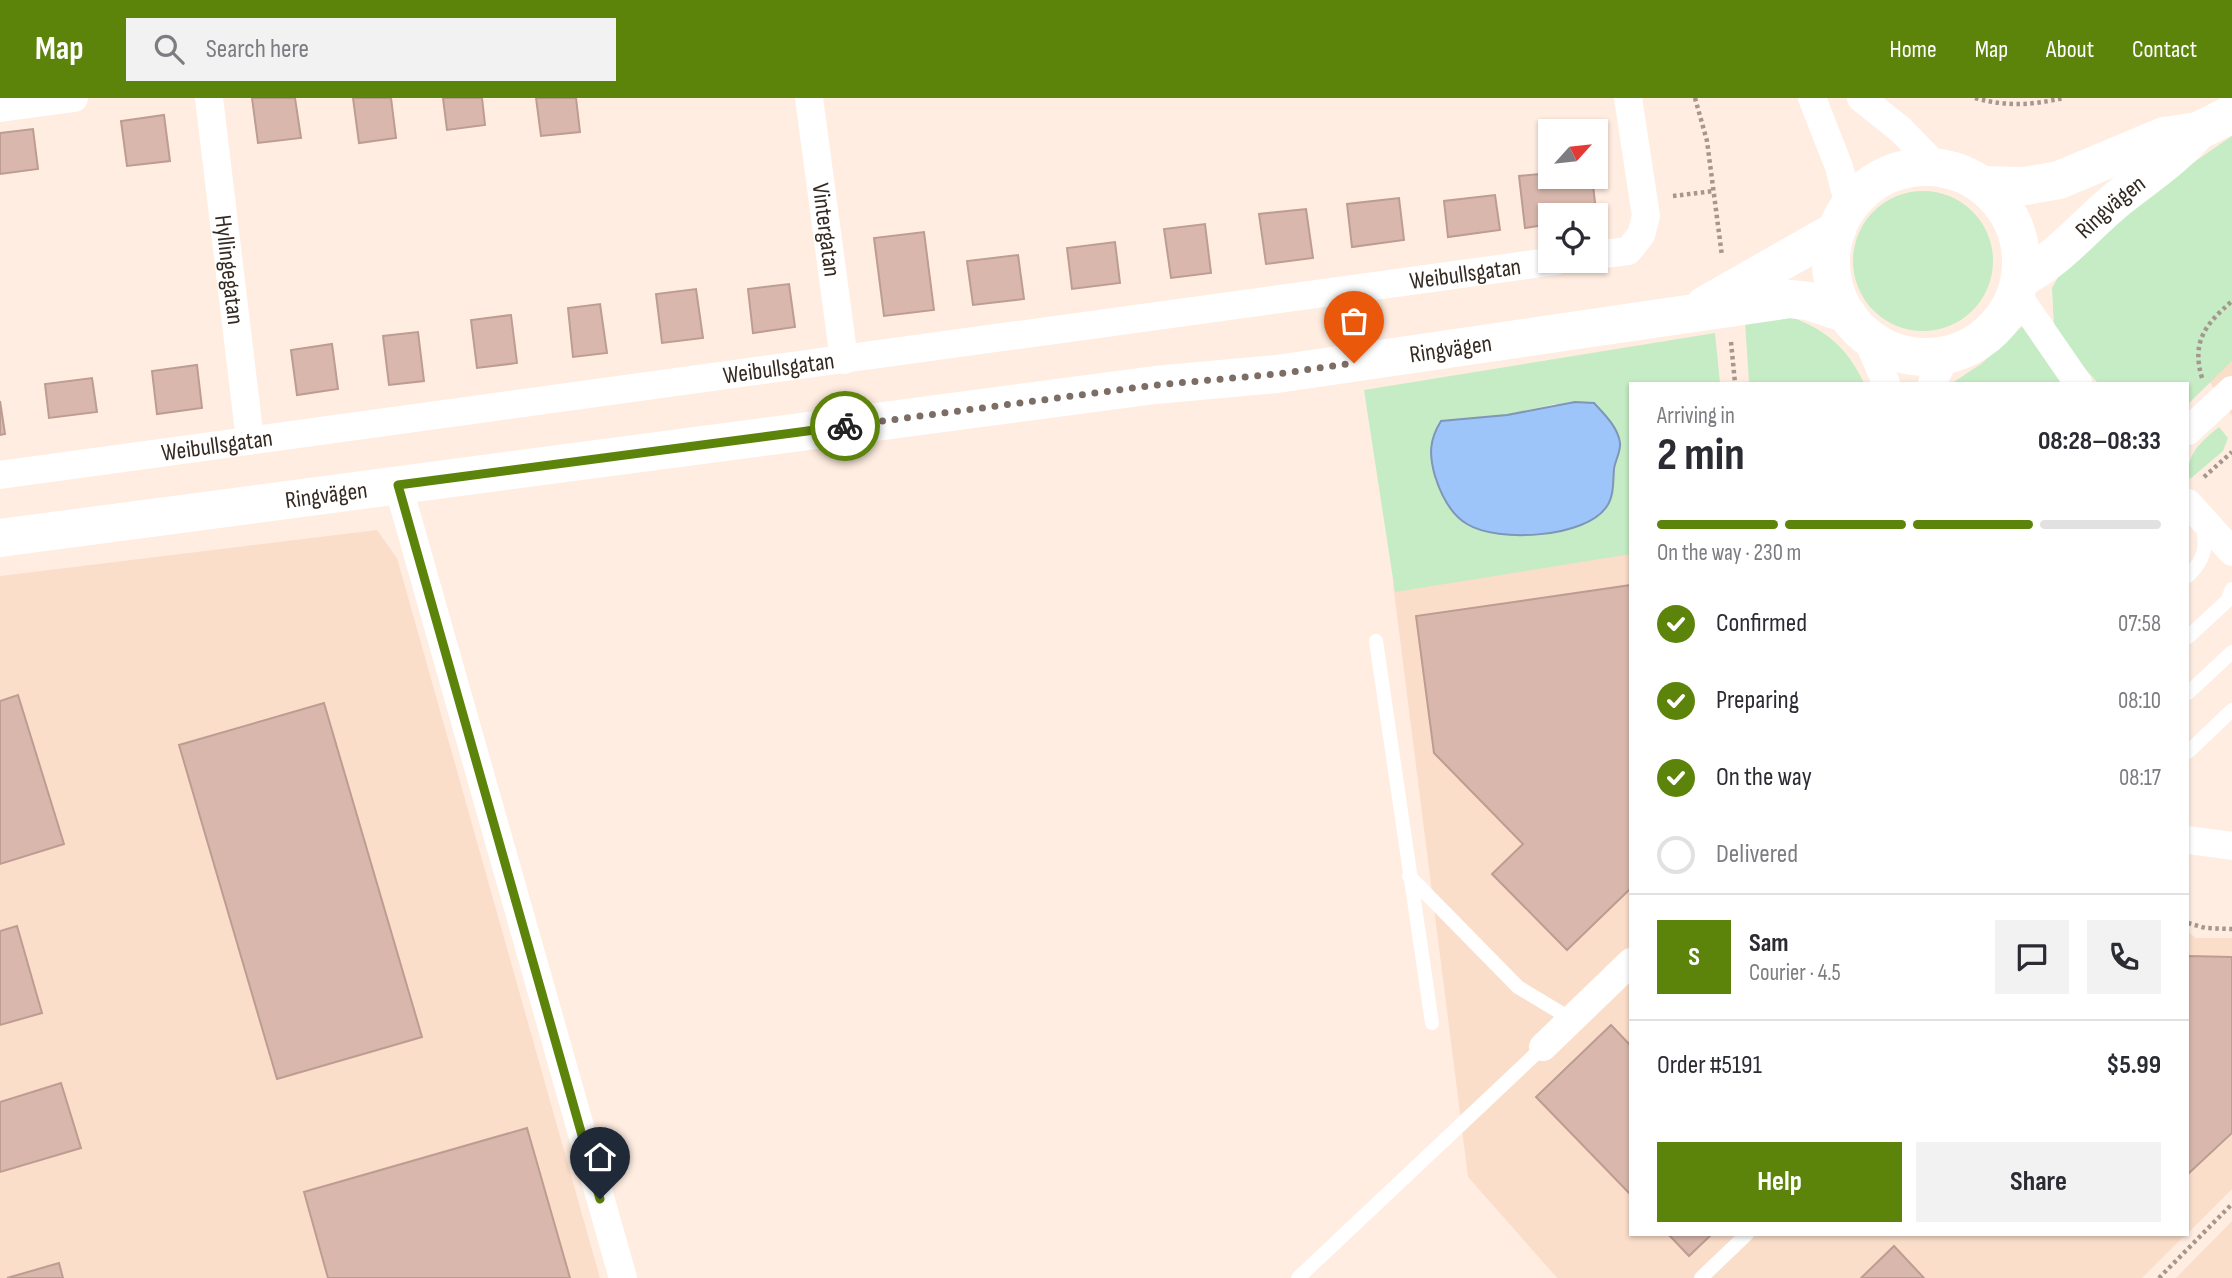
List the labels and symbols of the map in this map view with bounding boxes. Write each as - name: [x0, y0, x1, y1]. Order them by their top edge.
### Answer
- north arrow: [1538, 119, 1608, 189]
- street label: Ringvägen: [2070, 169, 2151, 245]
- street label: Vintergatan: [806, 181, 847, 278]
- street label: Hyllingegatan: [208, 213, 250, 326]
- street label: Weibullsgatan: [1408, 252, 1523, 296]
- pin: [1324, 291, 1384, 363]
- street label: Ringvägen: [1408, 329, 1494, 369]
- street label: Weibullsgatan: [721, 346, 836, 390]
- courier: [810, 391, 880, 461]
- street label: Weibullsgatan: [160, 424, 274, 468]
- street label: Ringvägen: [283, 475, 369, 515]
- pin: [570, 1127, 630, 1199]

